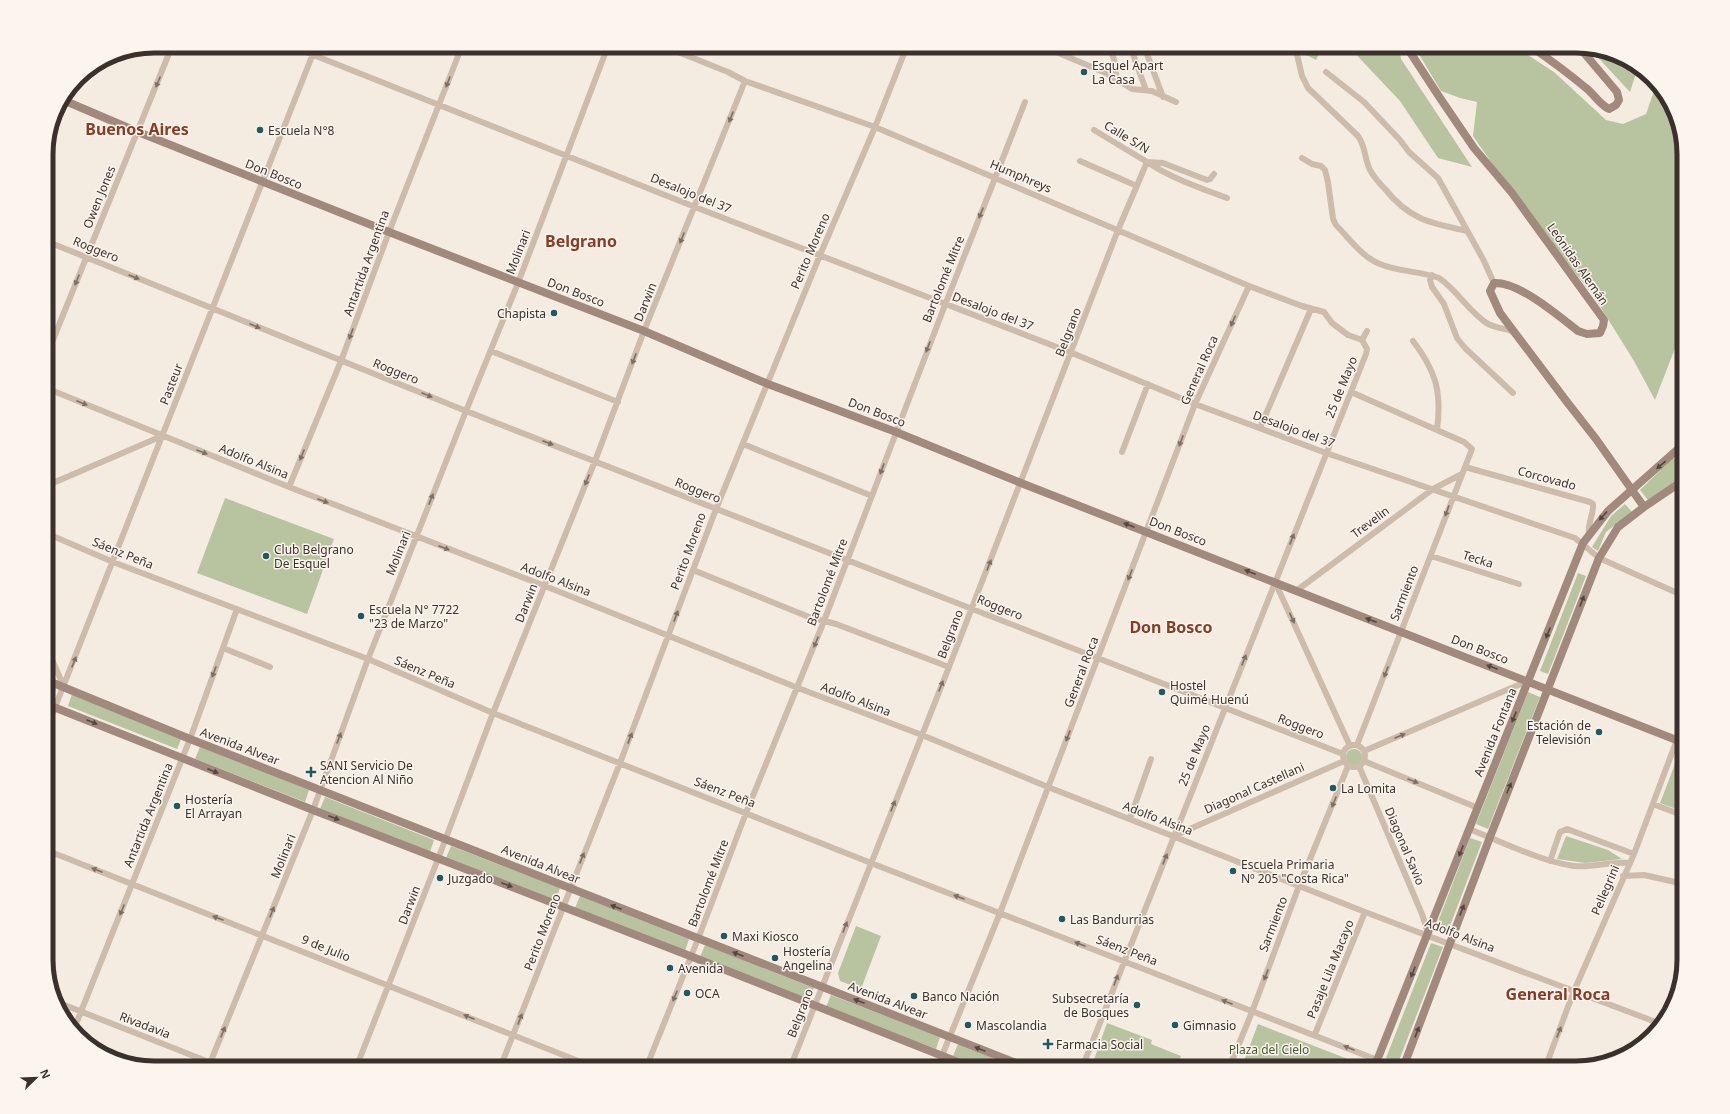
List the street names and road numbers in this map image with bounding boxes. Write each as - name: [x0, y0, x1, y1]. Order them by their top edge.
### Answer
- street label: Calle S/N: [1101, 117, 1153, 157]
- street label: Don Bosco: [243, 155, 305, 193]
- street label: Humphreys: [988, 155, 1055, 197]
- street label: Owen Jones: [79, 163, 119, 231]
- street label: Desalojo del 37: [648, 169, 734, 217]
- street label: Antartida Argentina: [339, 208, 393, 318]
- street label: Perito Moreno: [786, 210, 834, 292]
- street label: Leónidas Alemán: [1543, 220, 1613, 308]
- street label: Molinari: [502, 227, 534, 277]
- street label: Roggero: [70, 232, 122, 266]
- street label: Bartolomé Mitre: [918, 233, 968, 325]
- street label: Don Bosco: [545, 273, 607, 311]
- street label: Darwin: [630, 280, 660, 324]
- street label: Desalojo del 37: [950, 288, 1036, 334]
- street label: Belgrano: [1051, 305, 1085, 359]
- street label: General Roca: [1176, 332, 1222, 408]
- street label: Roggero: [370, 354, 422, 388]
- street label: 25 de Mayo: [1321, 354, 1361, 420]
- street label: Pasteur: [155, 361, 187, 407]
- street label: Don Bosco: [846, 393, 908, 431]
- street label: Desalojo del 37: [1251, 406, 1337, 452]
- street label: Adolfo Alsina: [217, 439, 291, 483]
- street label: Corcovado: [1516, 462, 1578, 494]
- street label: Roggero: [672, 473, 724, 507]
- street label: Trevelin: [1347, 502, 1393, 542]
- street label: Perito Moreno: [666, 510, 710, 592]
- street label: Don Bosco: [1147, 512, 1209, 550]
- street label: Molinari: [381, 528, 415, 578]
- street label: Sáenz Peña: [90, 533, 156, 573]
- street label: Bartolomé Mitre: [803, 536, 852, 628]
- street label: Tecka: [1460, 546, 1496, 572]
- street label: Adolfo Alsina: [519, 558, 593, 600]
- street label: Sarmiento: [1386, 563, 1422, 623]
- street label: Darwin: [511, 581, 541, 625]
- street label: Roggero: [974, 590, 1026, 624]
- street label: Belgrano: [933, 607, 967, 661]
- street label: Don Bosco: [1449, 630, 1511, 668]
- street label: General Roca: [1060, 634, 1102, 710]
- street label: Sáenz Peña: [392, 652, 458, 692]
- street label: Adolfo Alsina: [819, 678, 893, 720]
- street label: Avenida Fontana: [1469, 685, 1521, 779]
- street label: Roggero: [1275, 709, 1327, 743]
- street label: 25 de Mayo: [1174, 722, 1214, 788]
- street label: Avenida Alvear: [198, 723, 282, 769]
- street label: Diagonal Castellani: [1201, 758, 1307, 818]
- street label: Antartida Argentina: [119, 760, 177, 870]
- street label: Sáenz Peña: [692, 773, 758, 811]
- street label: Adolfo Alsina: [1121, 797, 1195, 839]
- street label: Diagonal Savio: [1381, 804, 1429, 888]
- street label: Molinari: [266, 831, 300, 881]
- street label: Bartolomé Mitre: [684, 837, 733, 929]
- street label: Avenida Alvear: [499, 840, 583, 888]
- street label: Pellegrini: [1587, 862, 1623, 918]
- street label: Darwin: [394, 883, 424, 927]
- street label: Perito Moreno: [520, 891, 564, 973]
- street label: Sarmiento: [1255, 894, 1291, 954]
- street label: Adolfo Alsina: [1423, 914, 1497, 956]
- street label: Pasaje Lila Macayo: [1302, 917, 1358, 1021]
- street label: 9 de Julio: [299, 930, 353, 966]
- street label: Sáenz Peña: [1094, 931, 1160, 969]
- street label: Avenida Alvear: [846, 977, 930, 1023]
- street label: Belgrano: [783, 986, 817, 1040]
- street label: Rivadavia: [117, 1007, 173, 1043]

